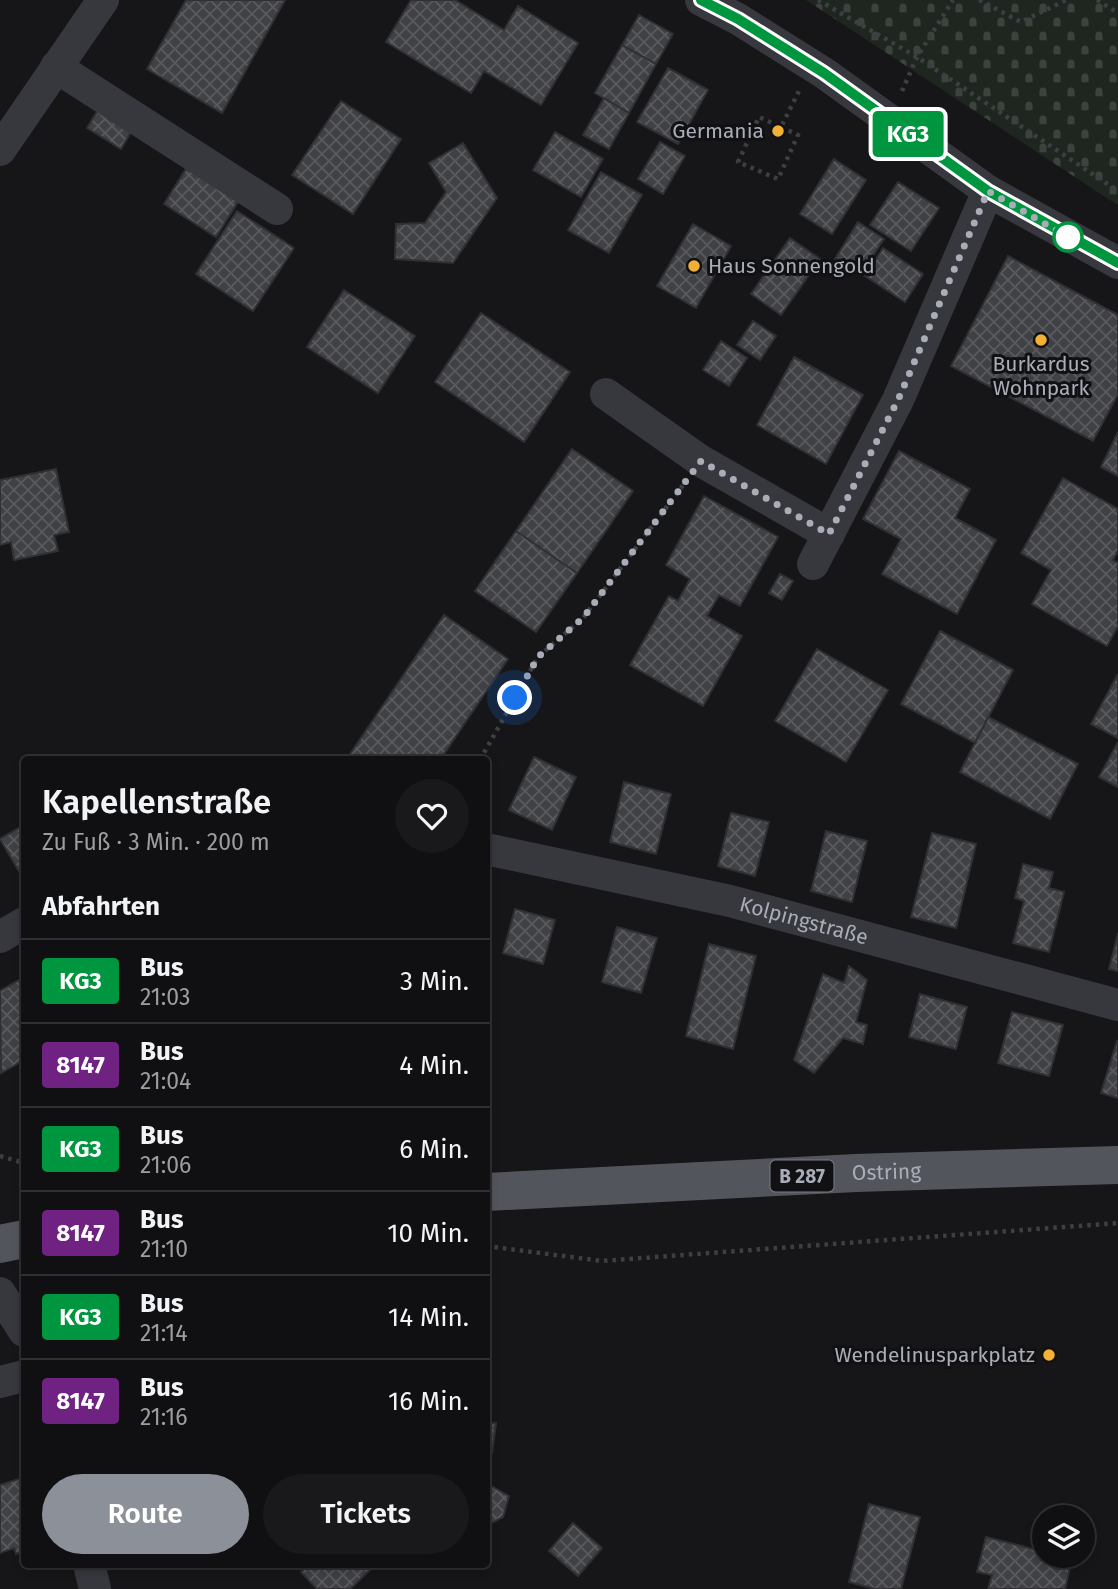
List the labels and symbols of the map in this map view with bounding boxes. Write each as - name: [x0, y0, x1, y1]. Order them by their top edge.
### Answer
- line badge: KG3: [868, 111, 948, 157]
- place label: Germania: [672, 118, 764, 144]
- marker: Germania: [770, 123, 786, 139]
- unlabelled marker: [1053, 222, 1083, 252]
- place label: Haus Sonnengold: [708, 253, 875, 279]
- marker: Haus Sonnengold: [686, 258, 702, 274]
- marker: Burkardus Wohnpark: [1033, 332, 1049, 348]
- place label: Burkardus Wohnpark: [992, 351, 1090, 401]
- your location: [497, 680, 532, 715]
- street label: Kolpingstraße: [737, 891, 871, 950]
- street label: Ostring: [852, 1158, 922, 1186]
- road number: B 287: [770, 1160, 834, 1192]
- place label: Wendelinusparkplatz: [834, 1342, 1035, 1368]
- marker: Wendelinusparkplatz: [1041, 1347, 1057, 1363]

